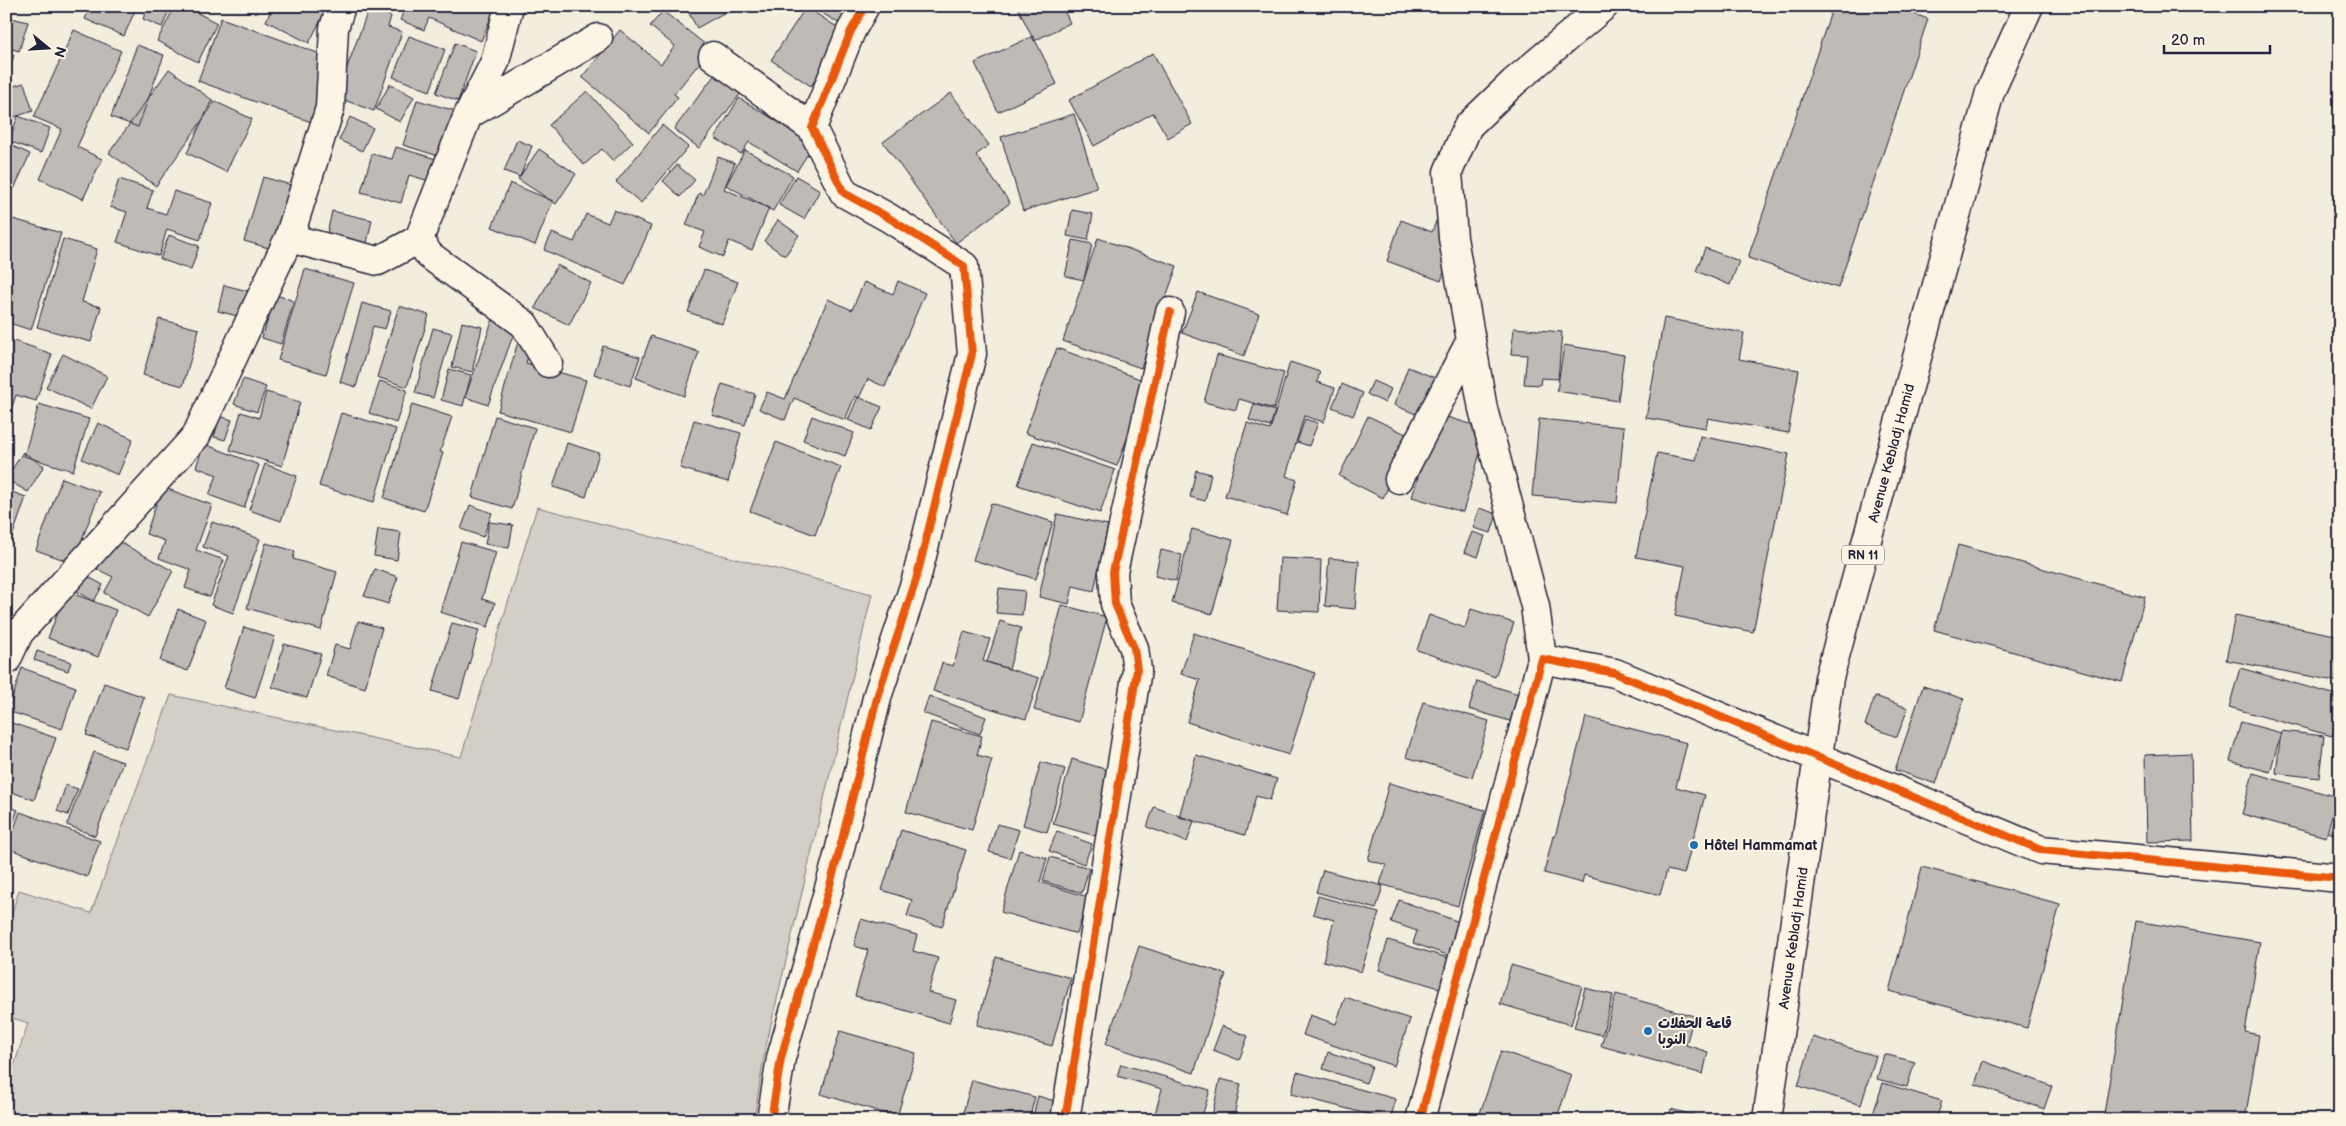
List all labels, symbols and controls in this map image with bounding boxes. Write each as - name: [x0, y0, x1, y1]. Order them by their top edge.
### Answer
- north arrow: [22, 22, 72, 72]
- scale bar: [2164, 22, 2270, 54]
- text: 20 m: [2171, 31, 2205, 50]
- text: N: [50, 44, 70, 59]
- street label: Avenue Kebladj Hamid: [1865, 382, 1918, 524]
- road number: RN 11: [1842, 546, 1884, 564]
- place label: Hôtel Hammamat: [1704, 837, 1817, 854]
- marker: Hôtel Hammamat: [1688, 839, 1700, 851]
- street label: Avenue Kebladj Hamid: [1775, 866, 1812, 1010]
- place label: قاعة الحفلات النوبا: [1658, 1015, 1732, 1048]
- marker: قاعة الحفلات النوبا: [1642, 1025, 1654, 1037]

